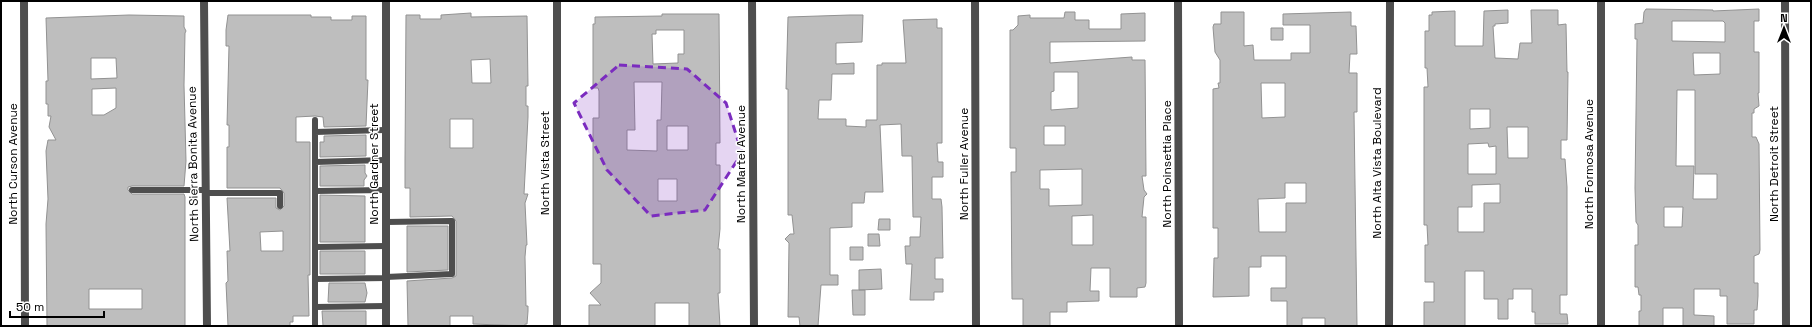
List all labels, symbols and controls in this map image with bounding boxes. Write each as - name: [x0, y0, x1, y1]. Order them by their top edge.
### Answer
- north arrow: [1764, 8, 1804, 48]
- text: N: [1780, 11, 1788, 25]
- street label: North Sierra Bonita Avenue: [184, 86, 202, 242]
- street label: North Alta Vista Boulevard: [1369, 87, 1385, 239]
- street label: North Formosa Avenue: [1581, 99, 1597, 229]
- street label: North Poinsettia Place: [1159, 100, 1175, 228]
- street label: North Curson Avenue: [5, 103, 21, 225]
- street label: North Gardner Street: [366, 103, 382, 225]
- street label: North Martel Avenue: [733, 105, 749, 223]
- street label: North Detroit Street: [1766, 106, 1782, 222]
- street label: North Fuller Avenue: [956, 108, 972, 220]
- street label: North Vista Street: [537, 111, 553, 215]
- scale bar: [10, 293, 104, 319]
- text: 50 m: [16, 299, 44, 315]

